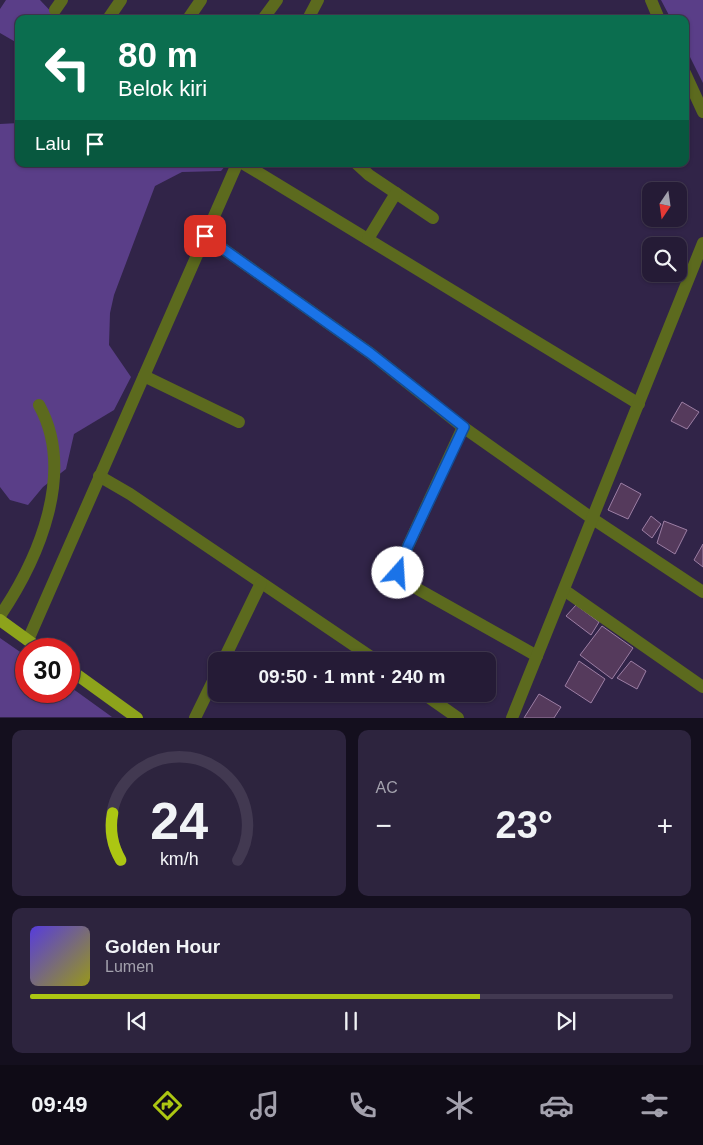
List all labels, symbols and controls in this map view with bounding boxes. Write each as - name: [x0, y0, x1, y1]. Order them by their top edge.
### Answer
- icon: left: [35, 35, 100, 100]
- text: 80 m: [118, 35, 198, 74]
- text: Belok kiri: [118, 76, 207, 101]
- icon: arrive: [81, 130, 109, 158]
- text: Lalu: [35, 133, 71, 154]
- north arrow: [642, 182, 688, 228]
- map controls: [642, 182, 687, 282]
- pin: [184, 215, 226, 257]
- icon: arrive: [191, 222, 219, 250]
- button: search: [642, 237, 687, 282]
- position arrow: [371, 546, 423, 598]
- speed limit sign: 30: [15, 638, 80, 703]
- text: 09:50 · 1 mnt · 240 m: [259, 666, 445, 687]
- text: AC: [376, 779, 398, 796]
- text: 24: [150, 792, 208, 850]
- text: 23°: [496, 804, 553, 846]
- text: −: [376, 810, 392, 841]
- text: +: [657, 810, 673, 841]
- text: km/h: [159, 849, 198, 869]
- text: Golden Hour: [105, 936, 220, 957]
- text: Lumen: [105, 958, 154, 975]
- icon: previous: [123, 1007, 151, 1035]
- icon: pause: [337, 1007, 365, 1035]
- icon: next: [552, 1007, 580, 1035]
- icon: directions: [150, 1088, 185, 1123]
- icon: music: [247, 1088, 282, 1123]
- icon: phone: [345, 1088, 380, 1123]
- icon: climate: [442, 1088, 477, 1123]
- icon: car: [539, 1088, 574, 1123]
- icon: filters: [637, 1088, 672, 1123]
- text: 09:49: [31, 1092, 87, 1117]

